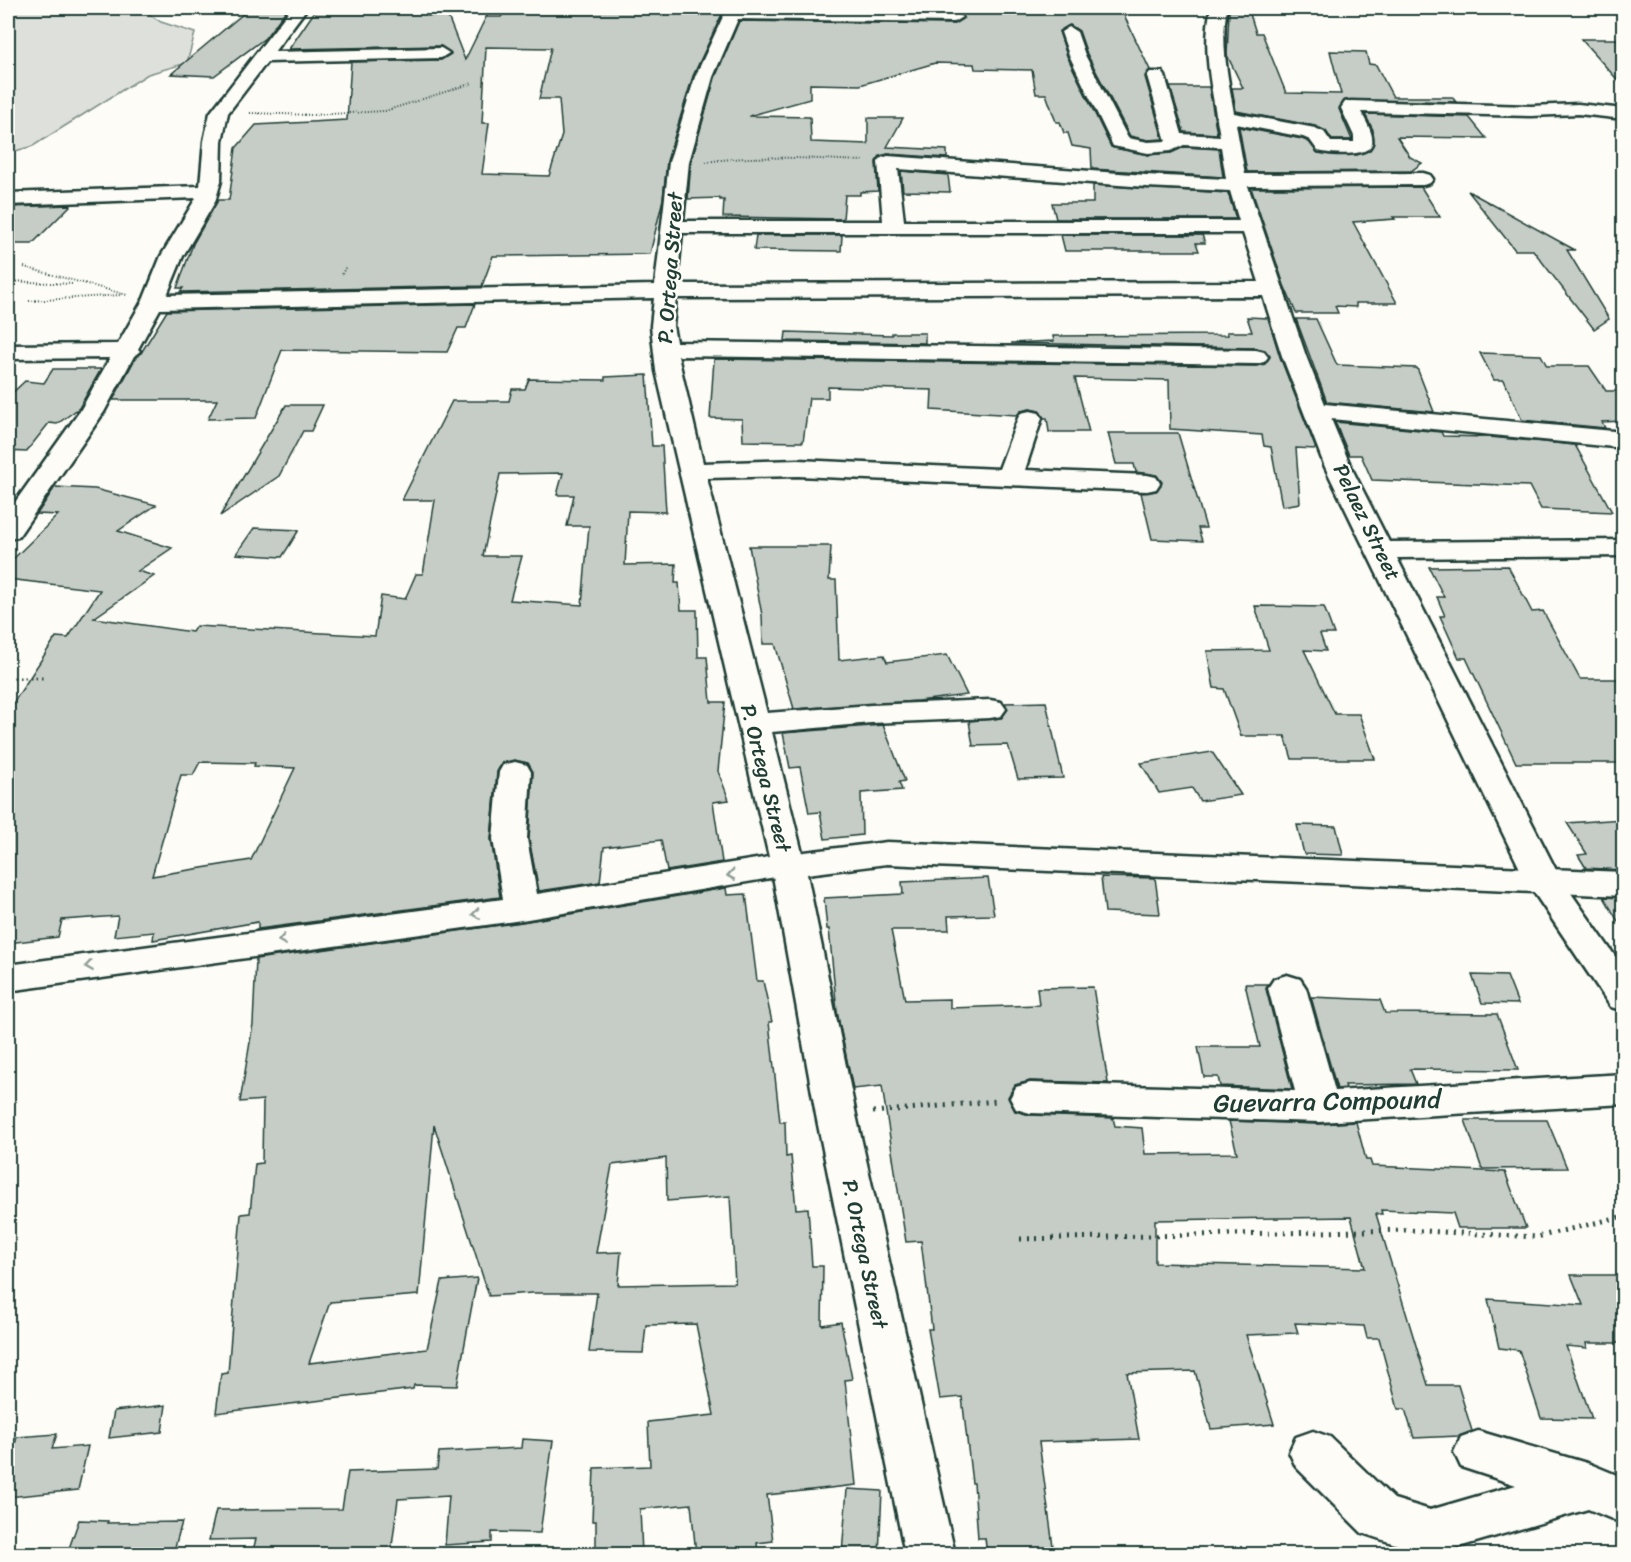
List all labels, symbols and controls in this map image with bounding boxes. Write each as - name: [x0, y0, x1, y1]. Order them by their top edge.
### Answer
- street label: P. Ortega Street: [646, 190, 694, 345]
- street label: Pelaez Street: [1322, 457, 1412, 587]
- street label: P. Ortega Street: [729, 700, 803, 858]
- one-way arrow: [726, 868, 735, 880]
- one-way arrow: [471, 908, 480, 920]
- one-way arrow: [278, 934, 287, 946]
- one-way arrow: [85, 960, 94, 972]
- street label: Guevarra Compound: [1213, 1076, 1443, 1126]
- street label: P. Ortega Street: [831, 1176, 900, 1334]

